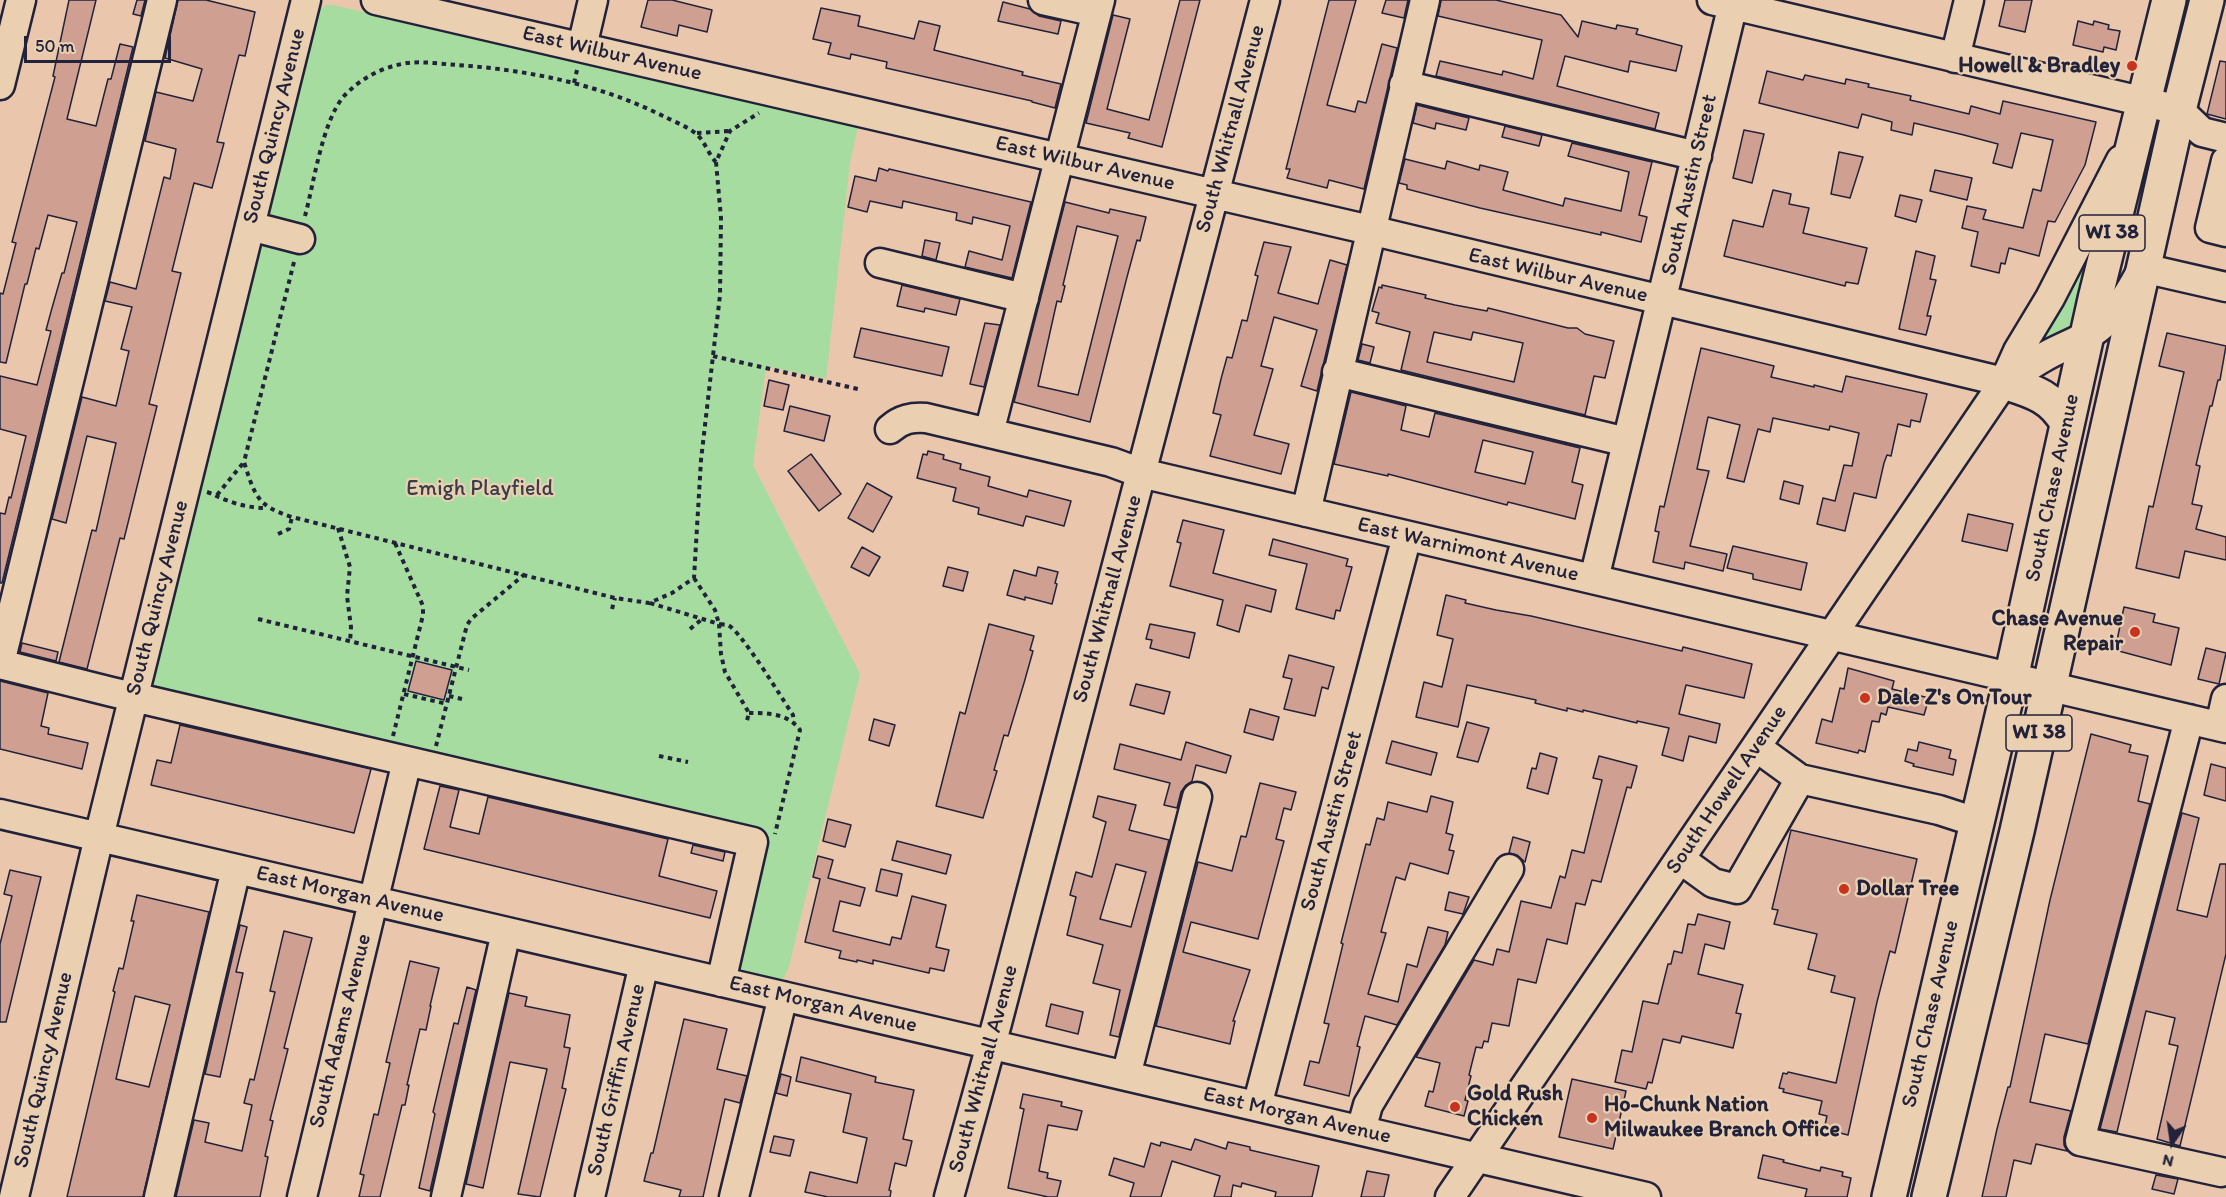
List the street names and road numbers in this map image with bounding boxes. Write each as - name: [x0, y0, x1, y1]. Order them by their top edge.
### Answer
- street label: East Wilbur Avenue: [520, 21, 704, 87]
- street label: South Whitnall Avenue: [1191, 22, 1271, 236]
- street label: South Quincy Avenue: [238, 26, 312, 226]
- street label: South Austin Street: [1656, 92, 1724, 278]
- street label: East Wilbur Avenue: [993, 131, 1177, 197]
- road number: WI 38: [2079, 215, 2145, 251]
- street label: East Wilbur Avenue: [1466, 243, 1650, 309]
- street label: South Chase Avenue: [2020, 392, 2086, 584]
- street label: South Whitnall Avenue: [1068, 492, 1148, 706]
- street label: South Quincy Avenue: [121, 498, 195, 698]
- street label: East Warnimont Avenue: [1355, 512, 1581, 588]
- street label: South Howell Avenue: [1661, 700, 1793, 880]
- road number: WI 38: [2006, 715, 2072, 751]
- street label: South Austin Street: [1295, 728, 1369, 914]
- street label: East Morgan Avenue: [253, 861, 447, 929]
- street label: South Chase Avenue: [1897, 918, 1965, 1110]
- street label: South Adams Avenue: [304, 931, 378, 1131]
- street label: South Whitnall Avenue: [944, 962, 1024, 1176]
- street label: South Quincy Avenue: [9, 969, 79, 1171]
- street label: East Morgan Avenue: [726, 971, 920, 1039]
- street label: South Griffin Avenue: [582, 981, 652, 1179]
- street label: East Morgan Avenue: [1200, 1082, 1394, 1150]

